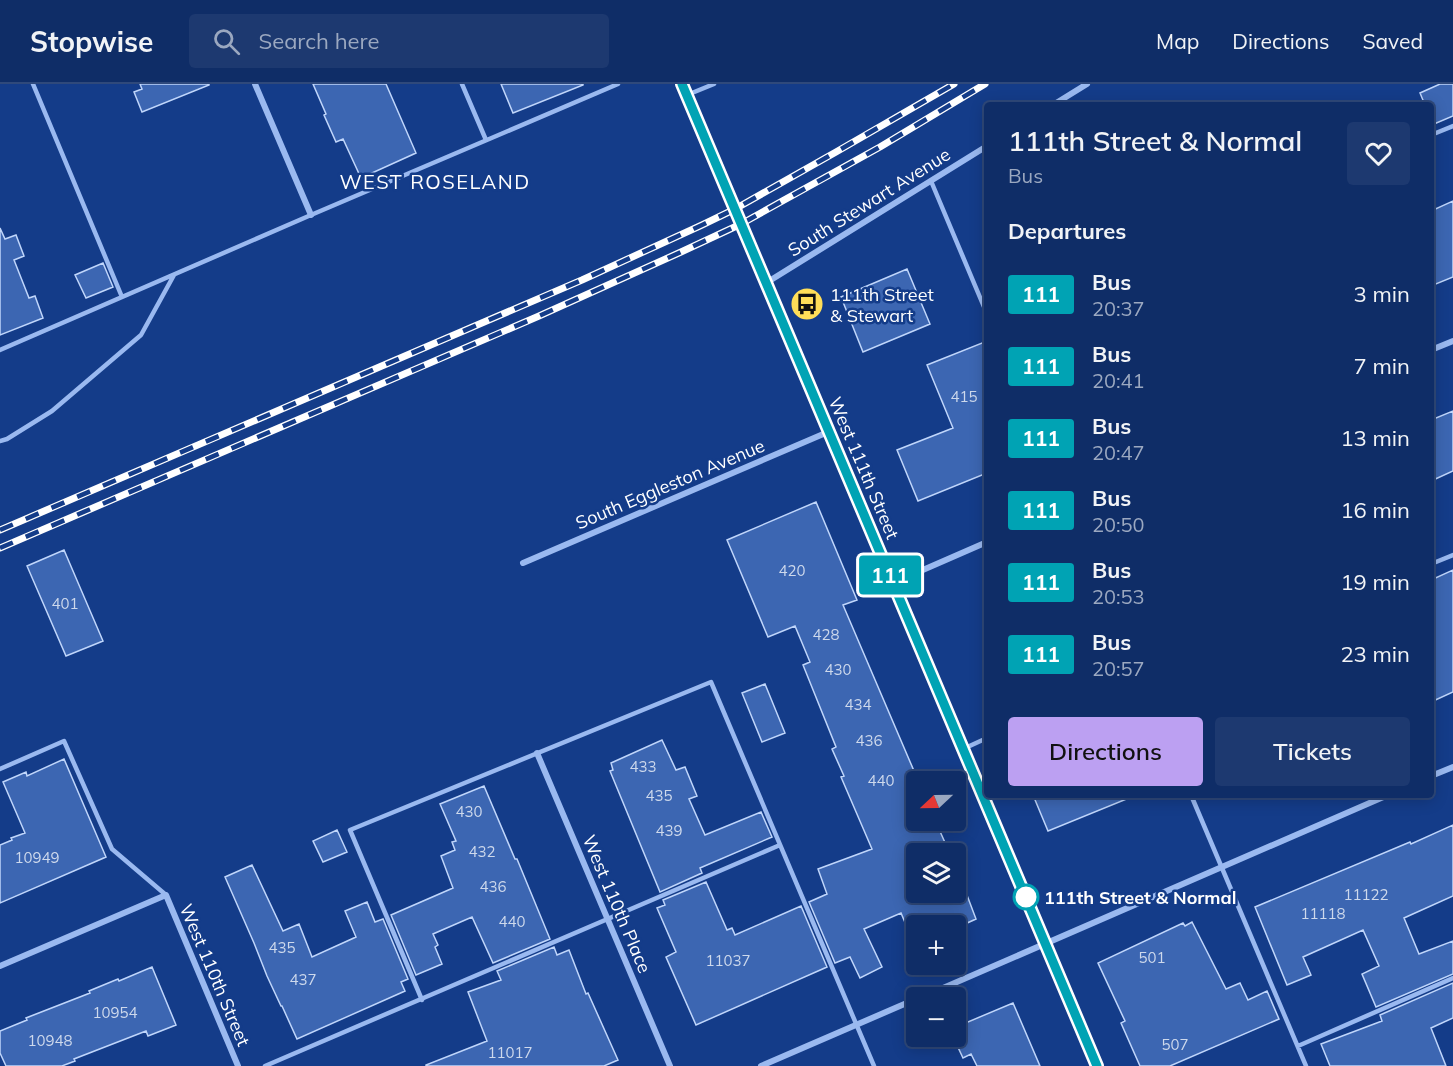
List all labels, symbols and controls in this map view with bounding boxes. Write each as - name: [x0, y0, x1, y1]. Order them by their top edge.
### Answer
- search box: [189, 14, 609, 68]
- text: Stopwise: [30, 24, 153, 59]
- icon: search: [210, 25, 243, 58]
- text: Search here: [258, 27, 379, 55]
- text: Map: [1156, 28, 1199, 54]
- text: Directions: [1232, 28, 1329, 54]
- text: Saved: [1362, 28, 1423, 54]
- button: heart: [1347, 122, 1410, 185]
- text: 111th Street & Normal: [1008, 123, 1302, 158]
- street label: South Stewart Avenue: [783, 143, 955, 261]
- text: Bus: [1008, 163, 1043, 188]
- district label: WEST ROSELAND: [339, 169, 531, 194]
- text: Departures: [1008, 217, 1126, 245]
- text: Bus: [1092, 268, 1131, 296]
- text: 3 min: [1354, 280, 1410, 308]
- text: 111: [1022, 281, 1060, 307]
- place label: 111th Street & Stewart: [830, 283, 934, 327]
- bus stop icon: 111th Street & Stewart: [789, 286, 825, 322]
- text: 20:37: [1092, 296, 1145, 321]
- text: Bus: [1092, 340, 1131, 368]
- text: 7 min: [1354, 352, 1410, 380]
- text: 111: [1022, 353, 1060, 379]
- text: 20:41: [1092, 368, 1145, 393]
- house number: 415: [950, 387, 978, 406]
- street label: West 111th Street: [824, 393, 904, 543]
- text: Bus: [1092, 412, 1131, 440]
- text: 13 min: [1340, 424, 1410, 452]
- text: 111: [1022, 425, 1060, 451]
- street label: South Eggleston Avenue: [572, 434, 768, 534]
- text: 20:47: [1092, 440, 1145, 465]
- text: Bus: [1092, 484, 1131, 512]
- text: 16 min: [1340, 496, 1410, 524]
- text: 111: [1022, 497, 1060, 523]
- text: 20:50: [1092, 512, 1145, 537]
- line badge: 111: [856, 556, 924, 594]
- text: Bus: [1092, 556, 1131, 584]
- house number: 420: [778, 561, 806, 580]
- text: 111: [871, 562, 909, 588]
- text: 19 min: [1340, 568, 1410, 596]
- text: 111: [1022, 569, 1060, 595]
- text: 20:53: [1092, 584, 1145, 609]
- house number: 401: [51, 594, 79, 613]
- house number: 428: [812, 625, 840, 644]
- text: Bus: [1092, 628, 1131, 656]
- text: 23 min: [1340, 640, 1410, 668]
- text: 111: [1022, 641, 1060, 667]
- text: 20:57: [1092, 656, 1145, 681]
- house number: 430: [824, 660, 852, 679]
- house number: 434: [844, 695, 872, 714]
- button: Directions: [1008, 717, 1203, 786]
- button: Tickets: [1215, 717, 1410, 786]
- house number: 436: [855, 731, 883, 750]
- house number: 433: [629, 757, 657, 776]
- house number: 440: [867, 771, 895, 790]
- north arrow: [906, 771, 966, 831]
- map controls: [906, 771, 966, 1047]
- house number: 435: [645, 786, 673, 805]
- house number: 430: [455, 802, 483, 821]
- house number: 439: [655, 821, 683, 840]
- street label: West 110th Place: [578, 831, 656, 977]
- house number: 432: [468, 842, 496, 861]
- button: layers: [906, 843, 966, 903]
- house number: 10949: [14, 848, 60, 867]
- house number: 436: [479, 877, 507, 896]
- marker: 111th Street & Normal: [1013, 884, 1039, 910]
- house number: 11122: [1343, 885, 1389, 904]
- place label: 111th Street & Normal: [1044, 886, 1236, 909]
- street label: West 110th Street: [175, 900, 255, 1050]
- house number: 11118: [1300, 904, 1346, 923]
- house number: 440: [498, 912, 526, 931]
- button: +: [906, 915, 966, 975]
- house number: 435: [268, 938, 296, 957]
- house number: 501: [1138, 948, 1166, 967]
- house number: 11037: [705, 951, 751, 970]
- house number: 437: [289, 970, 317, 989]
- button: −: [906, 987, 966, 1047]
- house number: 10954: [92, 1003, 138, 1022]
- house number: 10948: [27, 1031, 73, 1050]
- house number: 507: [1161, 1035, 1189, 1054]
- house number: 11017: [487, 1043, 533, 1062]

